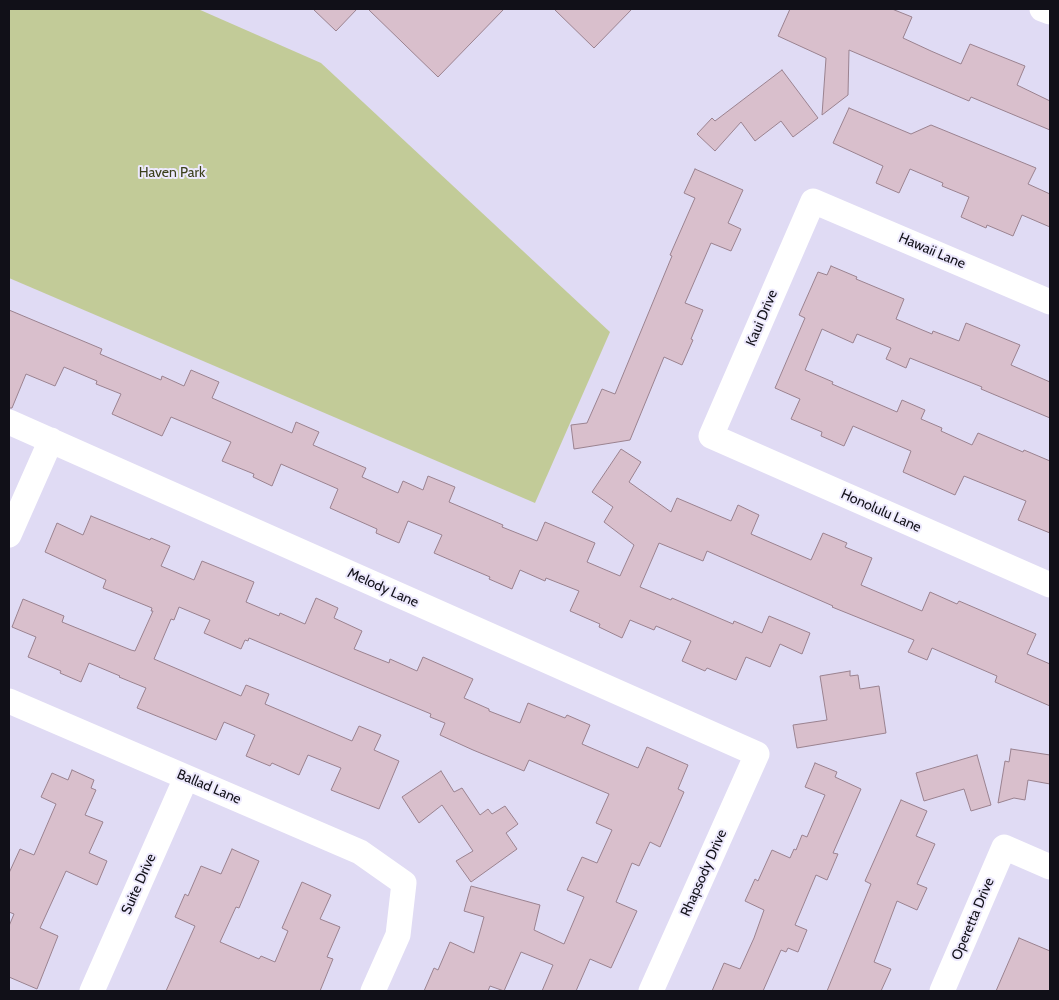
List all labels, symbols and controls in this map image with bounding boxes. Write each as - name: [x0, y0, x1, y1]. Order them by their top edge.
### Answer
- park label: Haven Park: [139, 165, 205, 181]
- street label: Hawaii Lane: [896, 229, 968, 273]
- street label: Kaui Drive: [743, 287, 781, 349]
- street label: Honolulu Lane: [838, 486, 924, 536]
- street label: Melody Lane: [345, 565, 421, 611]
- street label: Ballad Lane: [174, 766, 244, 808]
- street label: Rhapsody Drive: [677, 827, 731, 919]
- street label: Suite Drive: [118, 851, 160, 917]
- street label: Operetta Drive: [948, 875, 998, 963]

